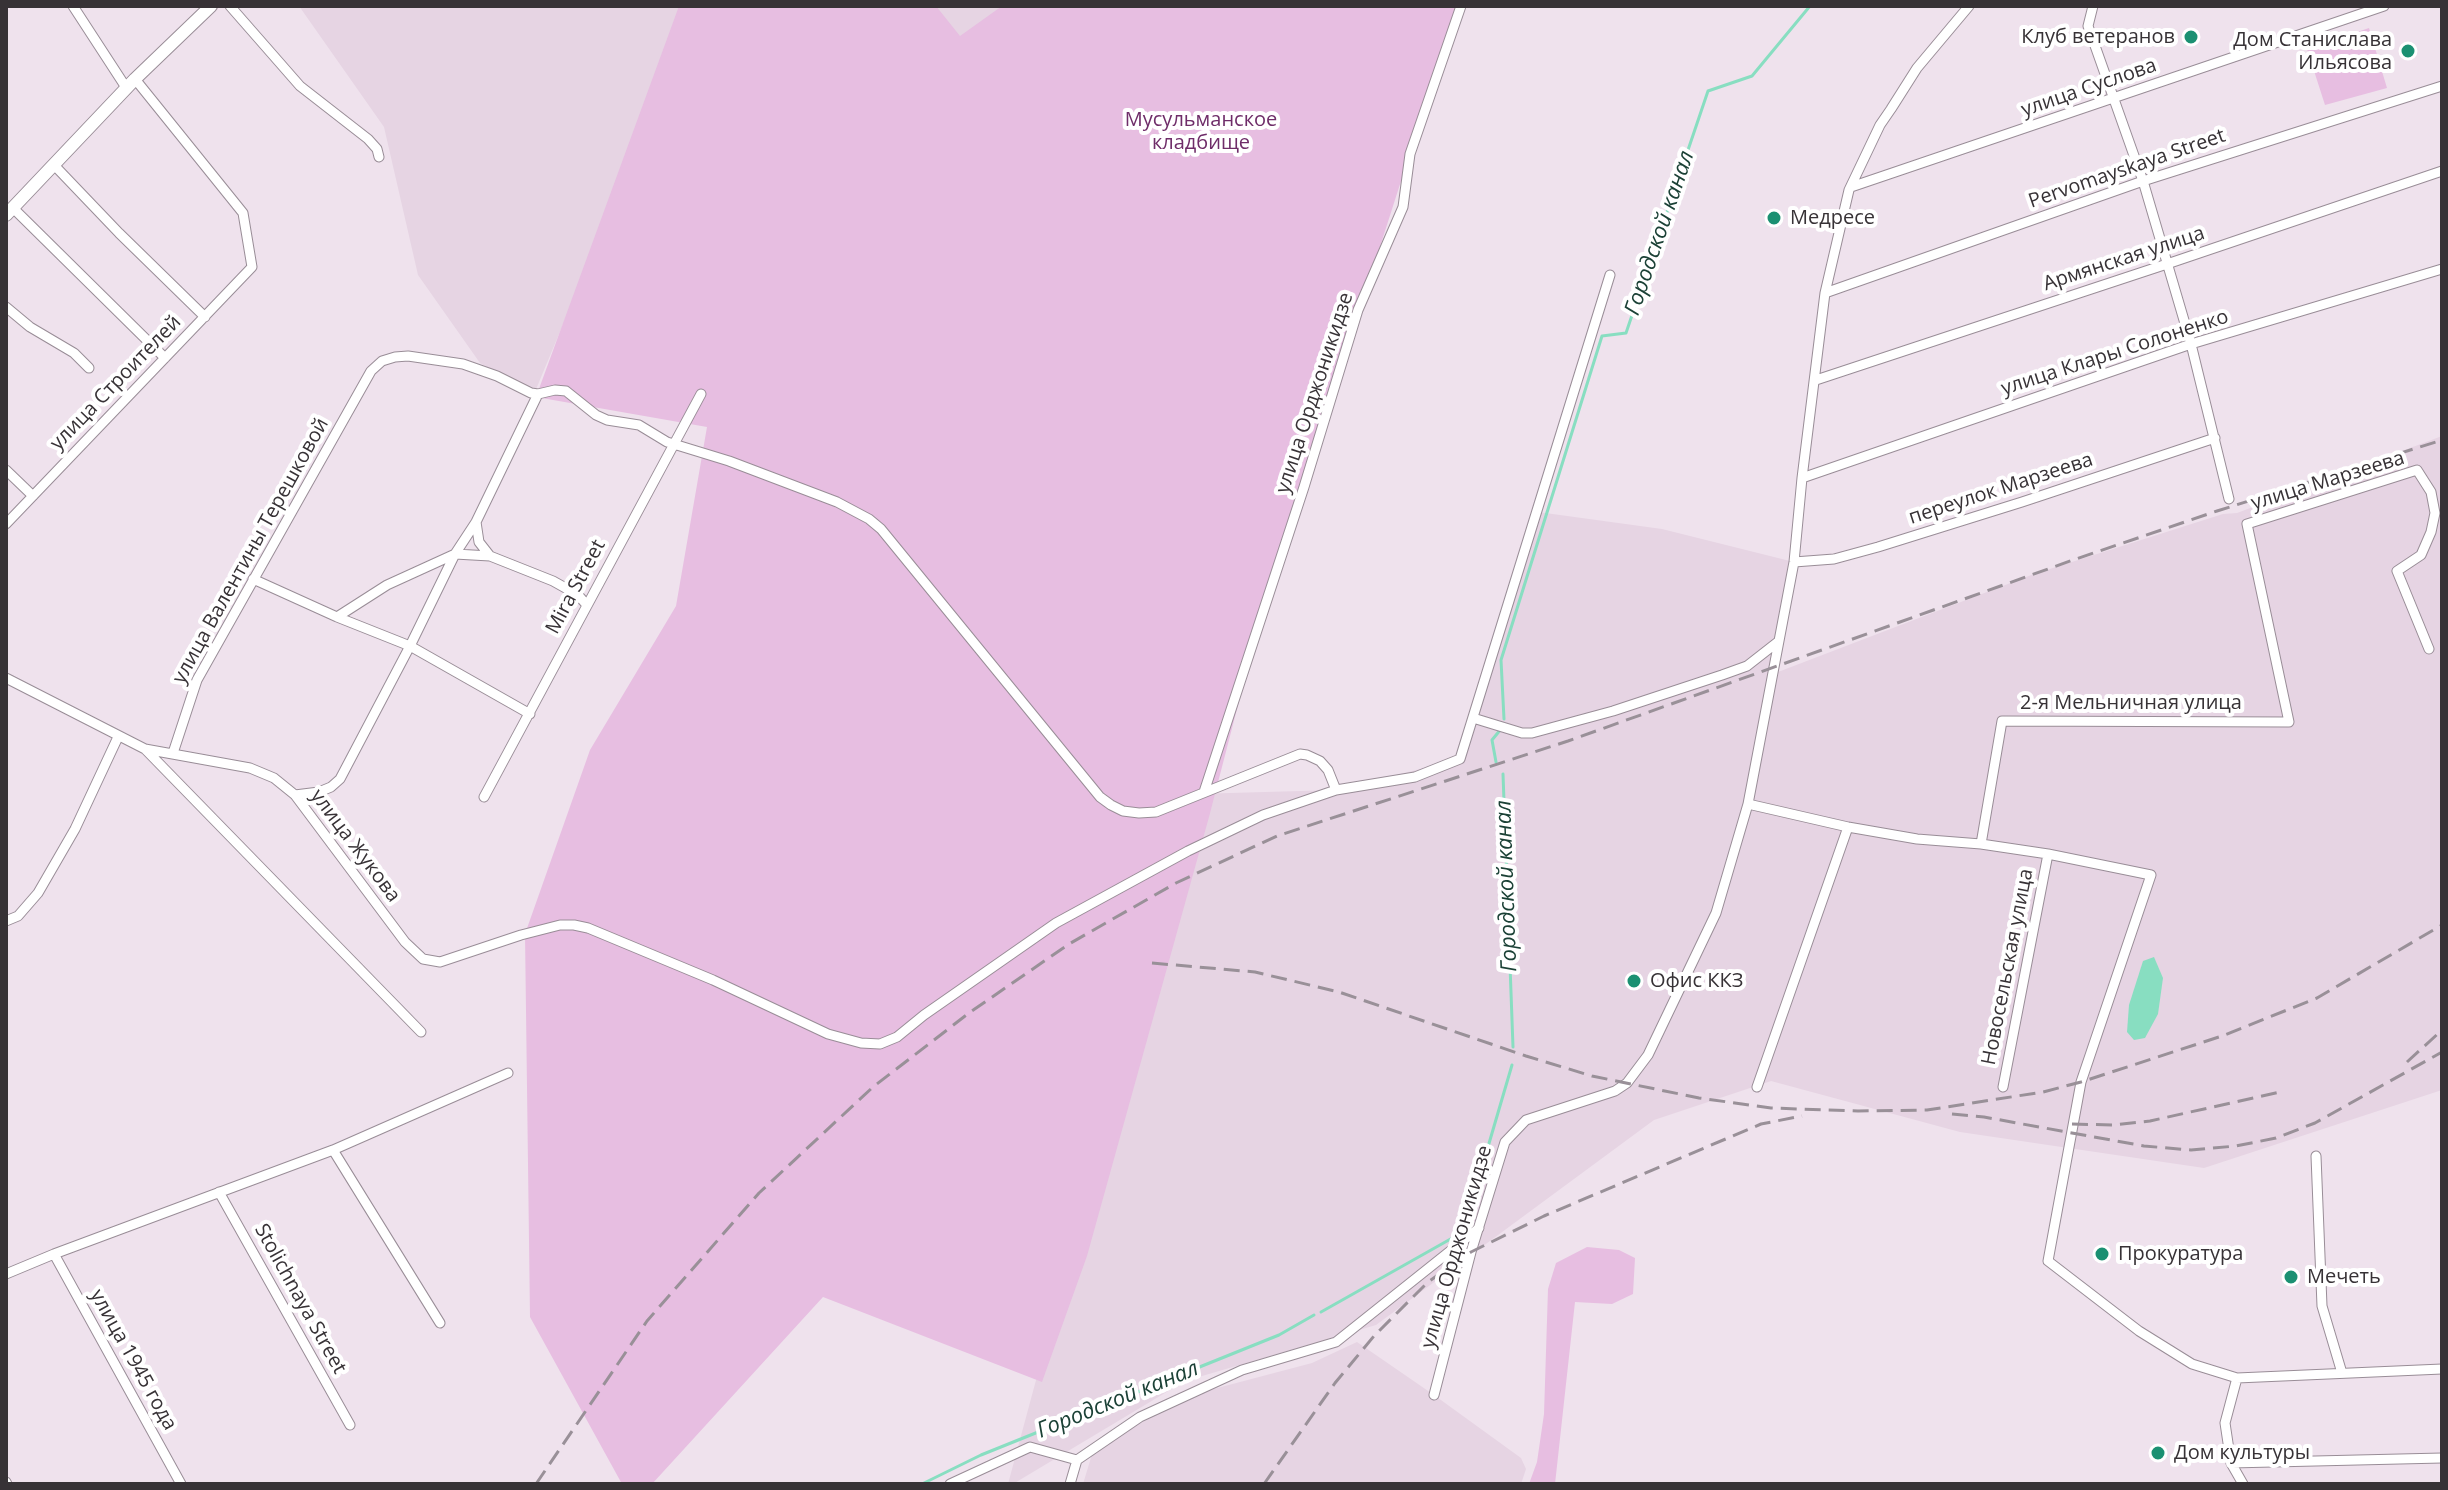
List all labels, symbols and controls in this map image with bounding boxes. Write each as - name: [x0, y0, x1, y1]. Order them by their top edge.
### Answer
- place label: Клуб ветеранов: [2021, 25, 2175, 49]
- marker: Клуб ветеранов: [2182, 28, 2200, 46]
- place label: Дом Станислава Ильясова: [2233, 28, 2392, 75]
- marker: Дом Станислава Ильясова: [2399, 42, 2417, 60]
- street label: улица Суслова: [2018, 54, 2160, 122]
- park label: Мусульманское кладбище: [1125, 108, 1277, 155]
- street label: Pervomayskaya Street: [2025, 124, 2229, 214]
- water label: Городской канал: [1620, 147, 1700, 319]
- place label: Медресе: [1790, 206, 1875, 230]
- marker: Медресе: [1765, 209, 1783, 227]
- street label: Армянская улица: [2040, 222, 2208, 296]
- street label: улица Орджоникидзе: [1271, 290, 1359, 496]
- street label: улица Клары Солоненко: [1998, 305, 2232, 401]
- street label: улица Строителей: [46, 311, 186, 455]
- street label: улица Валентины Терешковой: [168, 414, 334, 688]
- street label: улица Марзеева: [2248, 446, 2408, 516]
- street label: переулок Марзеева: [1906, 448, 2096, 530]
- street label: Mira Street: [541, 536, 611, 638]
- street label: 2-я Мельничная улица: [2020, 691, 2242, 715]
- street label: улица Жукова: [305, 785, 405, 907]
- water label: Городской канал: [1491, 800, 1523, 972]
- street label: Новосельская улица: [1977, 867, 2039, 1067]
- place label: Офис ККЗ: [1650, 969, 1743, 993]
- marker: Офис ККЗ: [1625, 972, 1643, 990]
- street label: улица Орджоникидзе: [1417, 1143, 1497, 1351]
- street label: Stolichnaya Street: [249, 1220, 351, 1378]
- place label: Прокуратура: [2118, 1242, 2243, 1266]
- marker: Прокуратура: [2093, 1245, 2111, 1263]
- place label: Мечеть: [2307, 1265, 2381, 1289]
- marker: Мечеть: [2282, 1268, 2300, 1286]
- street label: улица 1945 года: [84, 1285, 182, 1435]
- water label: Городской канал: [1033, 1356, 1203, 1444]
- place label: Дом культуры: [2174, 1441, 2310, 1465]
- marker: Дом культуры: [2149, 1444, 2167, 1462]

